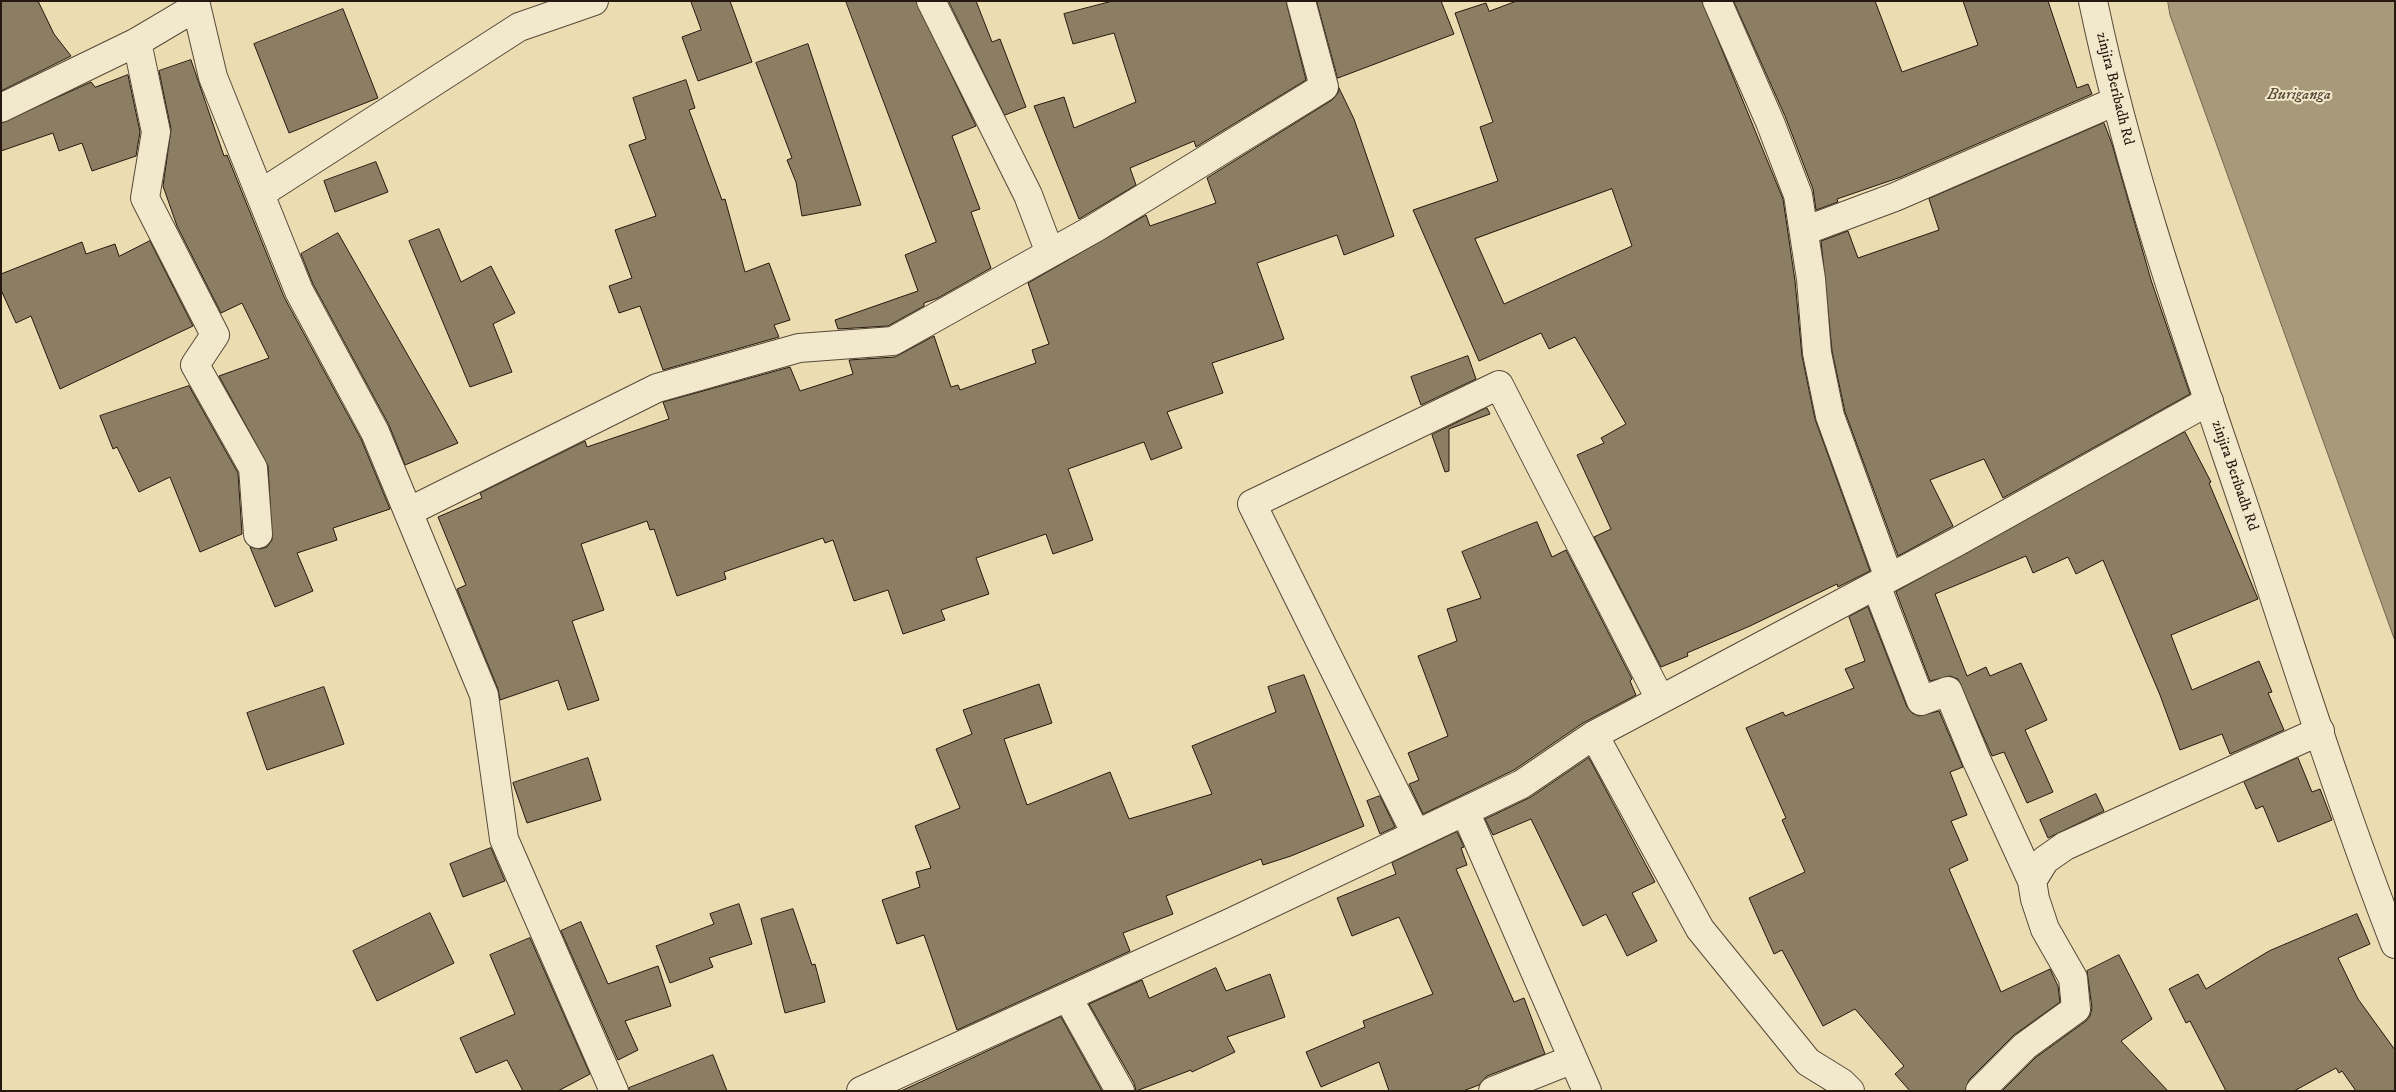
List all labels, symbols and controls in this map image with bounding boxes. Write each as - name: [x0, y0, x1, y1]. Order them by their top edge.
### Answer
- street label: zinjira Beribadh Rd: [2091, 31, 2137, 147]
- water label: Buriganga: [2267, 86, 2331, 106]
- street label: zinjira Beribadh Rd: [2207, 419, 2261, 533]

